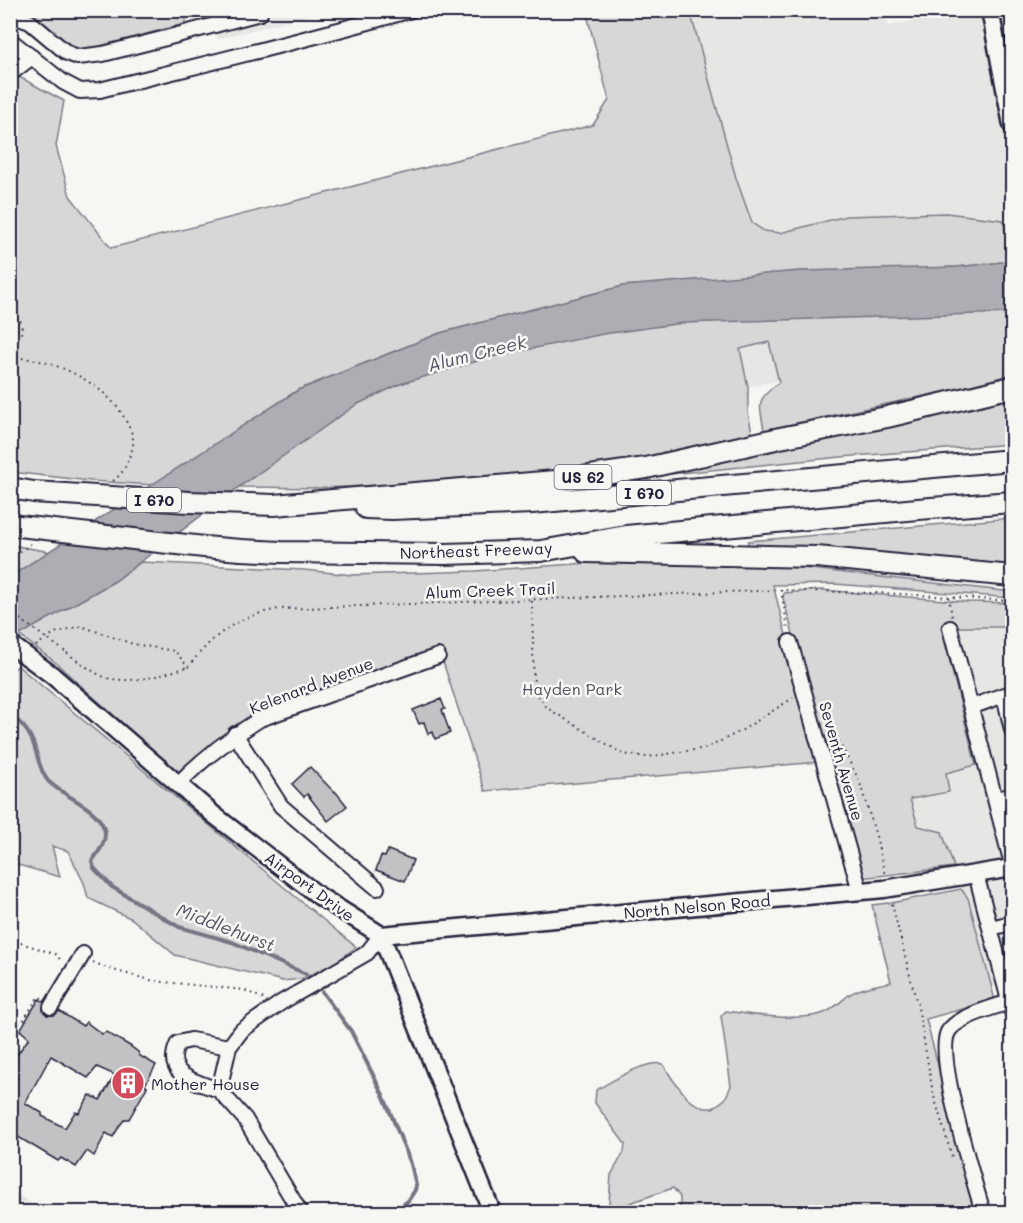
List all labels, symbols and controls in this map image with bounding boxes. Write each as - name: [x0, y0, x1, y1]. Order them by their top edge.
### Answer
- water label: Alum Creek: [425, 329, 529, 377]
- road number: US 62: [554, 465, 612, 489]
- road number: I 670: [617, 481, 671, 505]
- road number: I 670: [127, 488, 181, 512]
- street label: Northeast Freeway: [399, 537, 553, 563]
- street label: Alum Creek Trail: [424, 577, 556, 603]
- street label: Kelenard Avenue: [246, 652, 376, 718]
- park label: Hayden Park: [522, 678, 622, 699]
- street label: Seventh Avenue: [815, 699, 869, 823]
- street label: Airport Drive: [261, 846, 359, 926]
- street label: North Nelson Road: [623, 889, 771, 923]
- water label: Middlehurst: [173, 897, 279, 957]
- building icon: Mother House: [110, 1065, 146, 1101]
- place label: Mother House: [151, 1073, 260, 1094]

